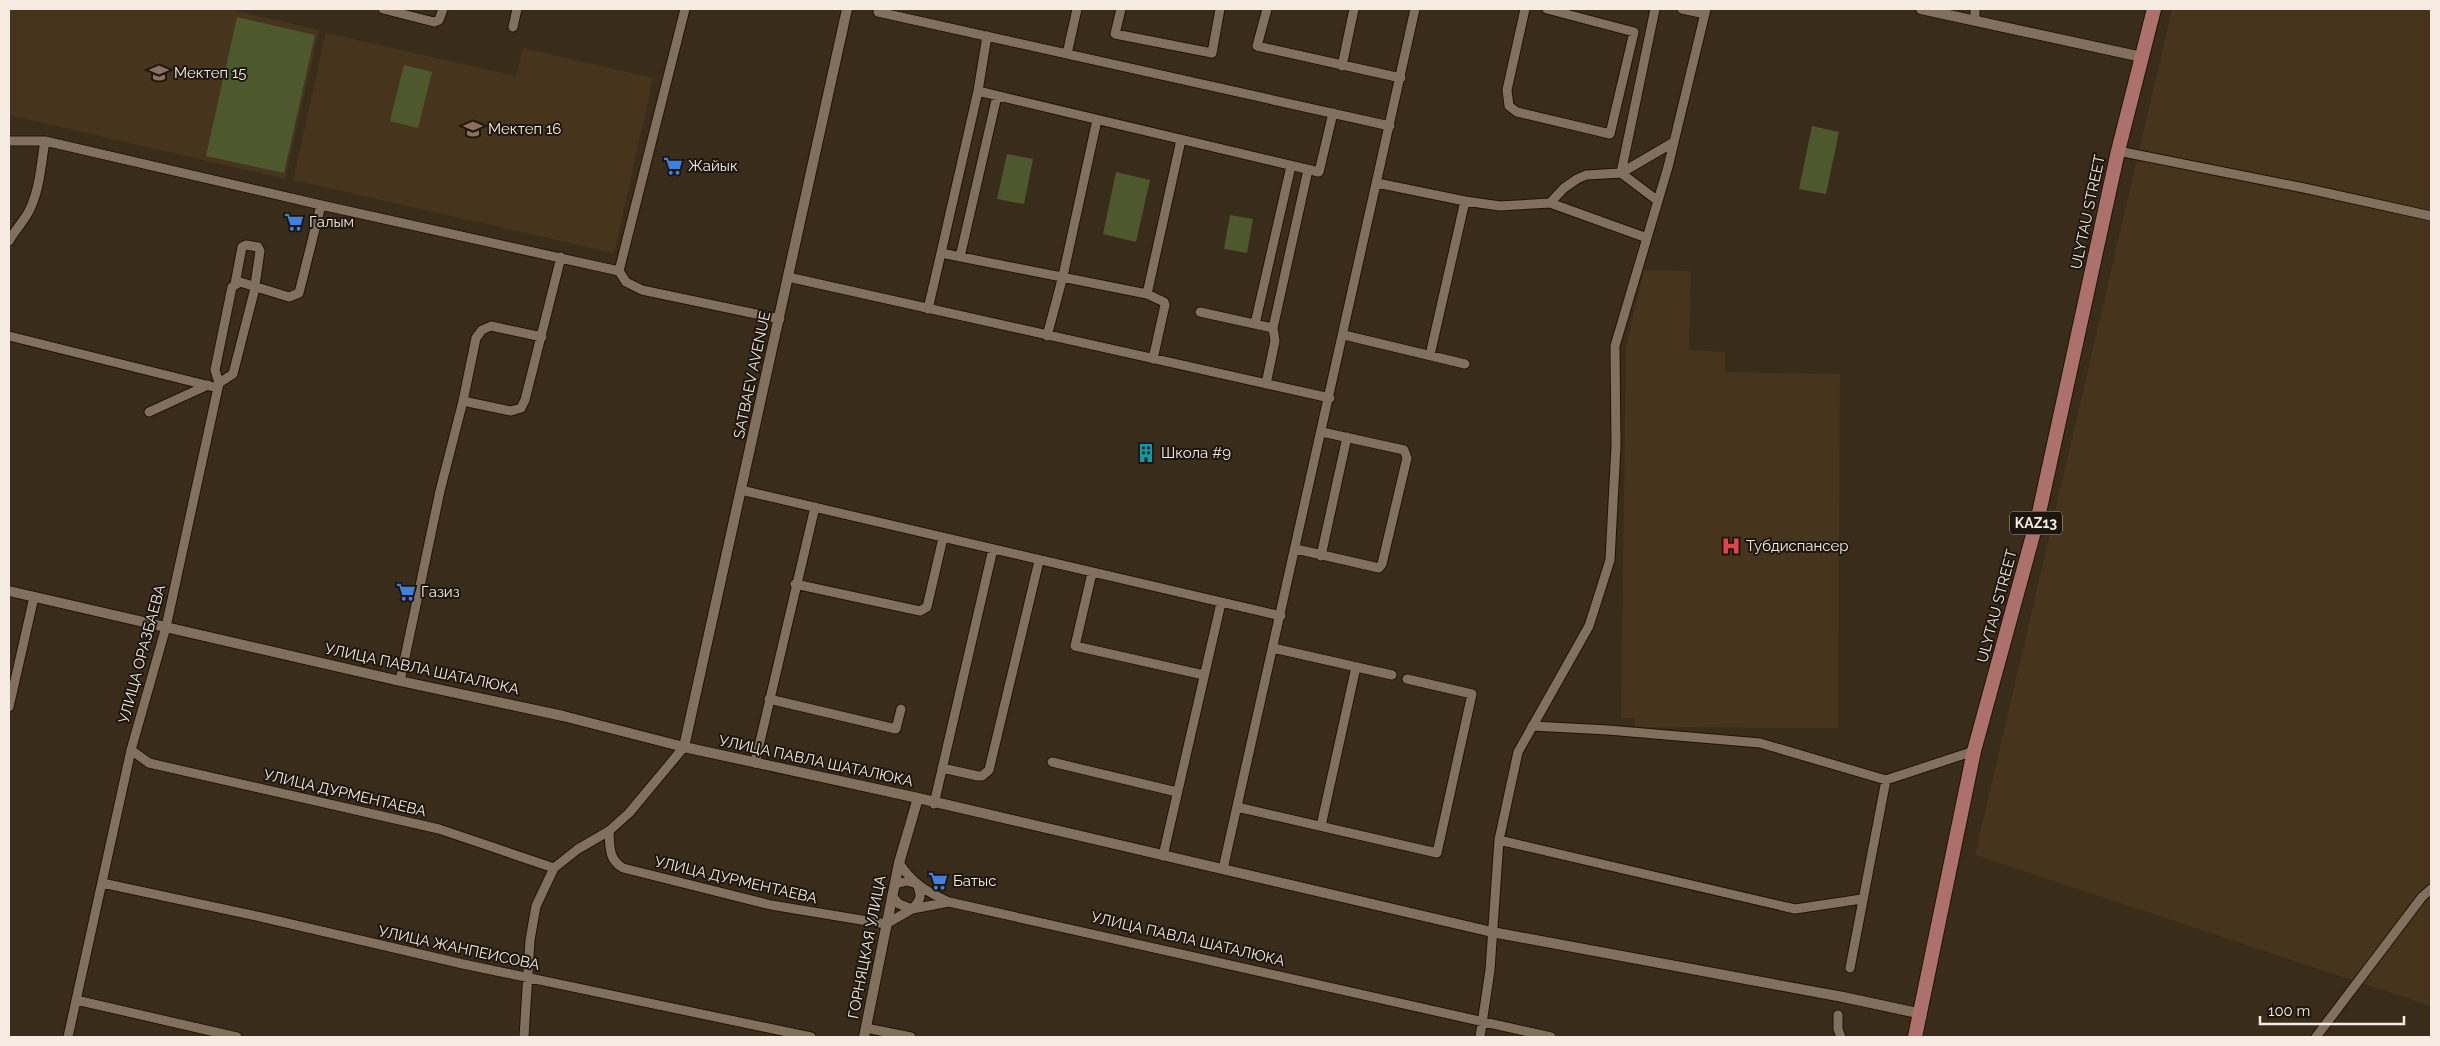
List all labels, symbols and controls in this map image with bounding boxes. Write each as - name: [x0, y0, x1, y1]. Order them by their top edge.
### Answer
- school or university icon: Мектеп 15: [148, 62, 170, 84]
- place label: Мектеп 15: [174, 64, 247, 82]
- school or university icon: Мектеп 16: [462, 118, 484, 140]
- place label: Мектеп 16: [488, 120, 561, 138]
- street label: ULYTAU STREET: [2067, 153, 2109, 271]
- supermarket icon: Жайык: [662, 155, 684, 177]
- place label: Жайык: [688, 157, 738, 175]
- supermarket icon: Галым: [283, 211, 305, 233]
- place label: Галым: [309, 213, 354, 231]
- street label: SATBAEV AVENUE: [730, 310, 774, 440]
- building icon: Школа #9: [1135, 442, 1157, 464]
- place label: Школа #9: [1161, 444, 1231, 462]
- road number: KAZ13: [2010, 512, 2062, 534]
- hospital icon: Тубдиспансер: [1720, 535, 1742, 557]
- place label: Тубдиспансер: [1746, 537, 1849, 555]
- street label: ULYTAU STREET: [1973, 547, 2021, 665]
- supermarket icon: Газиз: [395, 581, 417, 603]
- street label: УЛИЦА ОРАЗБАЕВА: [115, 583, 169, 725]
- place label: Газиз: [421, 583, 460, 601]
- street label: УЛИЦА ПАВЛА ШАТАЛЮКА: [323, 640, 521, 698]
- street label: УЛИЦА ПАВЛА ШАТАЛЮКА: [717, 732, 915, 790]
- street label: УЛИЦА ДУРМЕНТАЕВА: [262, 765, 428, 821]
- street label: УЛИЦА ДУРМЕНТАЕВА: [653, 852, 819, 908]
- supermarket icon: Батыс: [927, 870, 949, 892]
- place label: Батыс: [953, 872, 996, 890]
- street label: ГОРНЯЦКАЯ УЛИЦА: [844, 874, 890, 1020]
- street label: УЛИЦА ПАВЛА ШАТАЛЮКА: [1089, 908, 1287, 970]
- street label: УЛИЦА ЖАНПЕИСОВА: [377, 922, 541, 974]
- scale bar: [2260, 994, 2404, 1026]
- text: 100 m: [2268, 1002, 2310, 1020]

